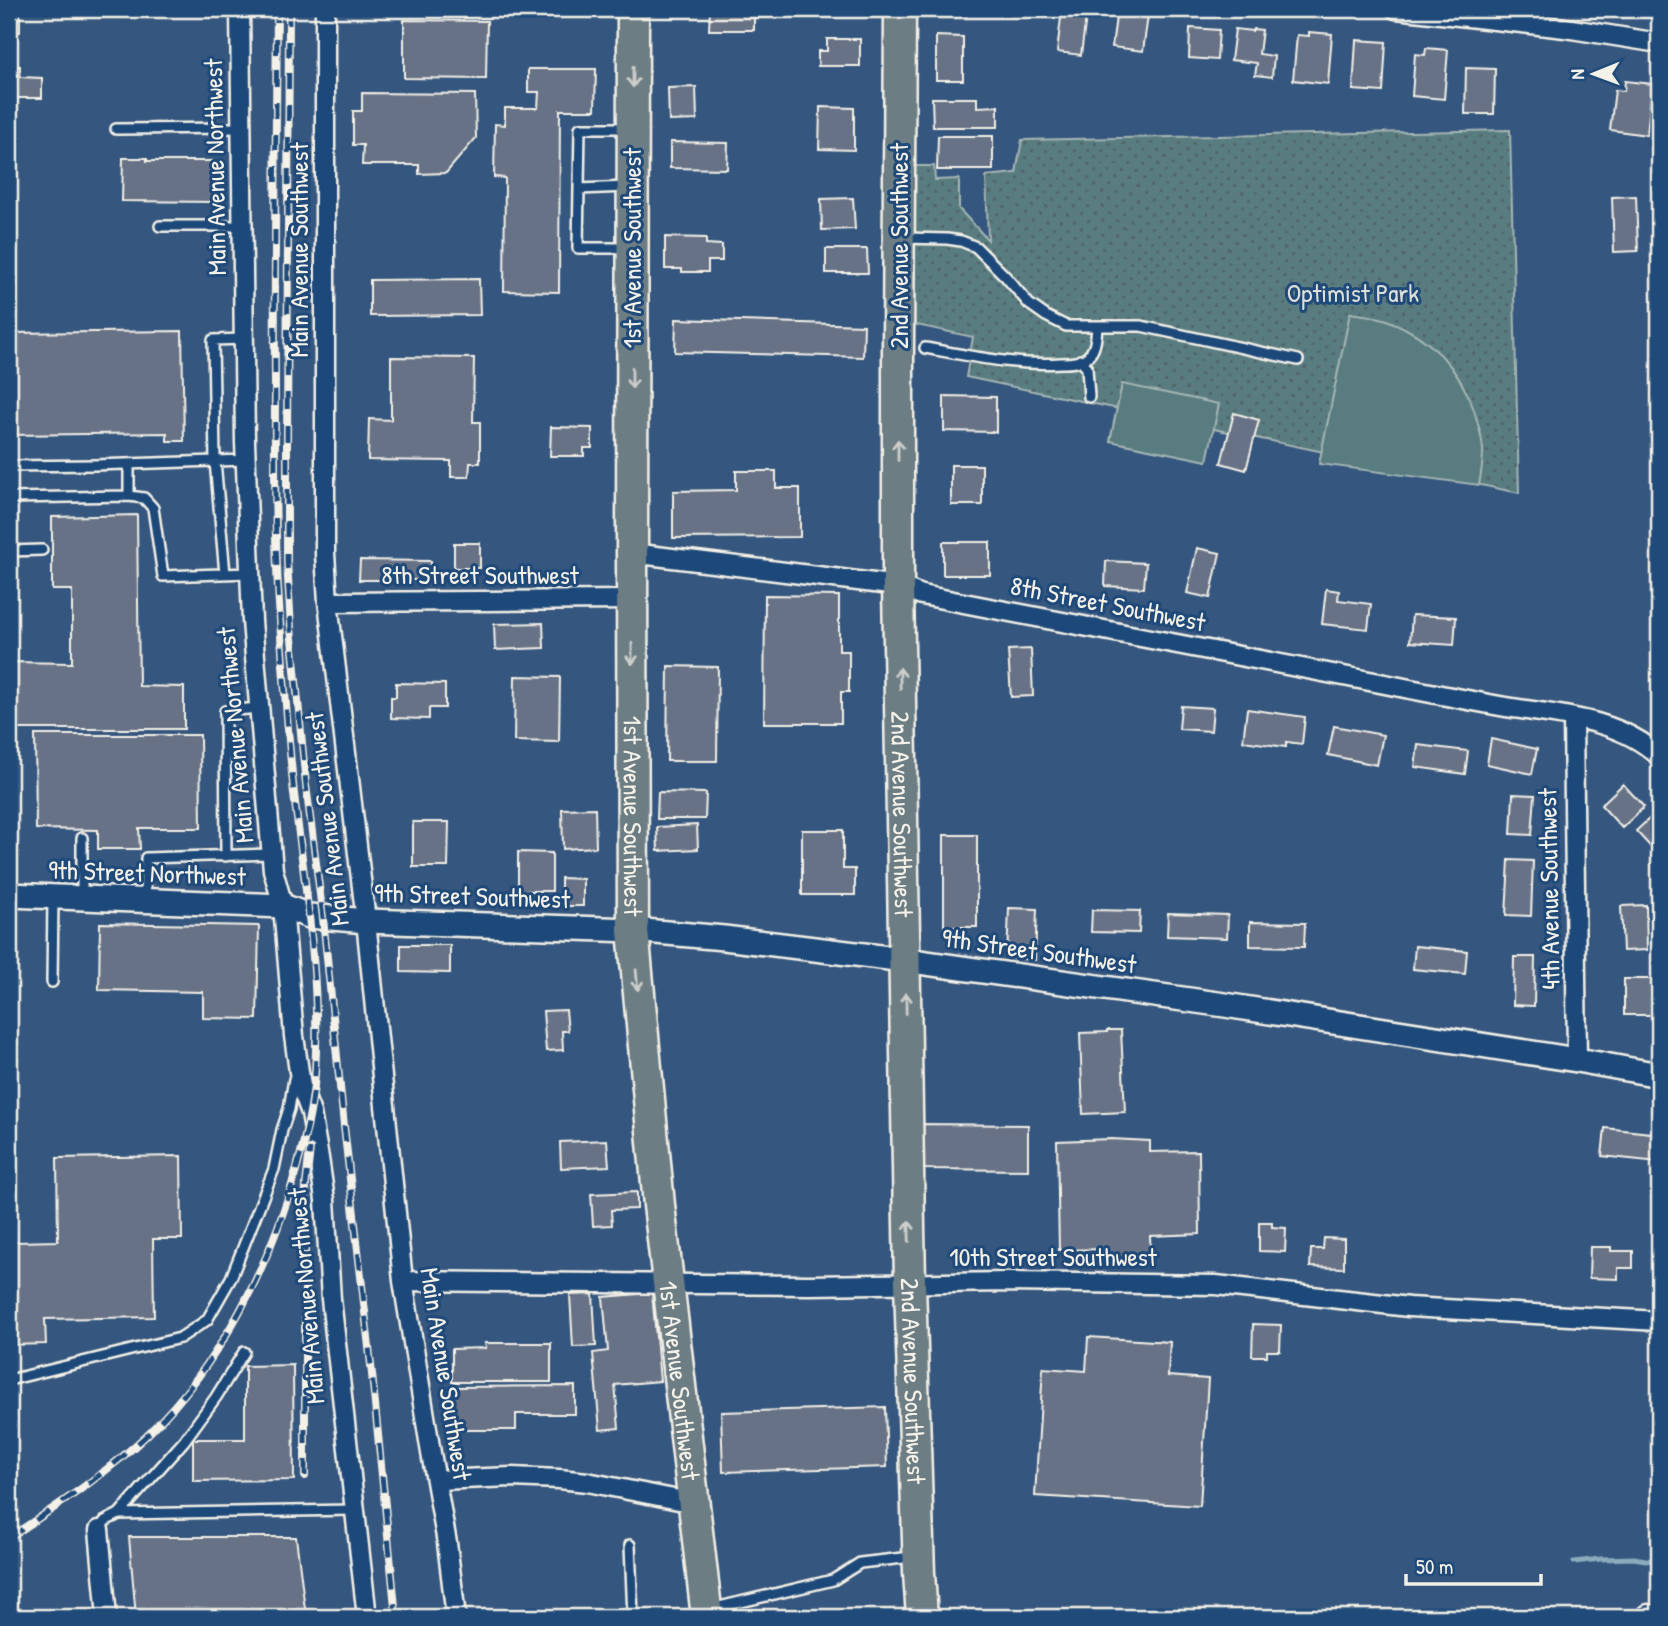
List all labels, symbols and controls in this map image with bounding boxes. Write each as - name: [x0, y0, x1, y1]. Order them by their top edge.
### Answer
- north arrow: [1560, 38, 1630, 108]
- street label: Main Avenue Northwest: [195, 57, 234, 276]
- one-way arrow: [626, 65, 640, 88]
- text: N: [1564, 69, 1590, 80]
- street label: Main Avenue Southwest: [281, 141, 316, 358]
- street label: 2nd Avenue Southwest: [881, 142, 916, 349]
- street label: 1st Avenue Southwest: [614, 147, 649, 348]
- park label: Optimist Park: [1287, 275, 1419, 310]
- one-way arrow: [625, 366, 639, 389]
- one-way arrow: [891, 439, 905, 462]
- street label: 8th Street Southwest: [381, 557, 580, 592]
- street label: 8th Street Southwest: [1008, 567, 1209, 640]
- street label: Main Avenue Northwest: [208, 625, 261, 844]
- one-way arrow: [625, 643, 639, 666]
- one-way arrow: [893, 667, 906, 690]
- street label: Main Avenue Southwest: [296, 709, 357, 928]
- street label: 2nd Avenue Southwest: [883, 711, 922, 918]
- street label: 1st Avenue Southwest: [615, 716, 651, 917]
- street label: 4th Avenue Southwest: [1529, 787, 1568, 990]
- street label: 9th Street Northwest: [48, 852, 247, 893]
- street label: 9th Street Southwest: [374, 875, 572, 916]
- street label: 9th Street Southwest: [940, 920, 1140, 982]
- one-way arrow: [631, 968, 644, 991]
- one-way arrow: [899, 992, 913, 1015]
- street label: Main Avenue Northwest: [279, 1186, 332, 1405]
- one-way arrow: [903, 1220, 916, 1243]
- street label: 10th Street Southwest: [949, 1239, 1158, 1274]
- street label: Main Avenue Southwest: [412, 1265, 481, 1484]
- street label: 2nd Avenue Southwest: [893, 1277, 934, 1485]
- street label: 1st Avenue Southwest: [651, 1279, 709, 1483]
- scale bar: [1406, 1542, 1540, 1586]
- text: 50 m: [1416, 1552, 1453, 1581]

